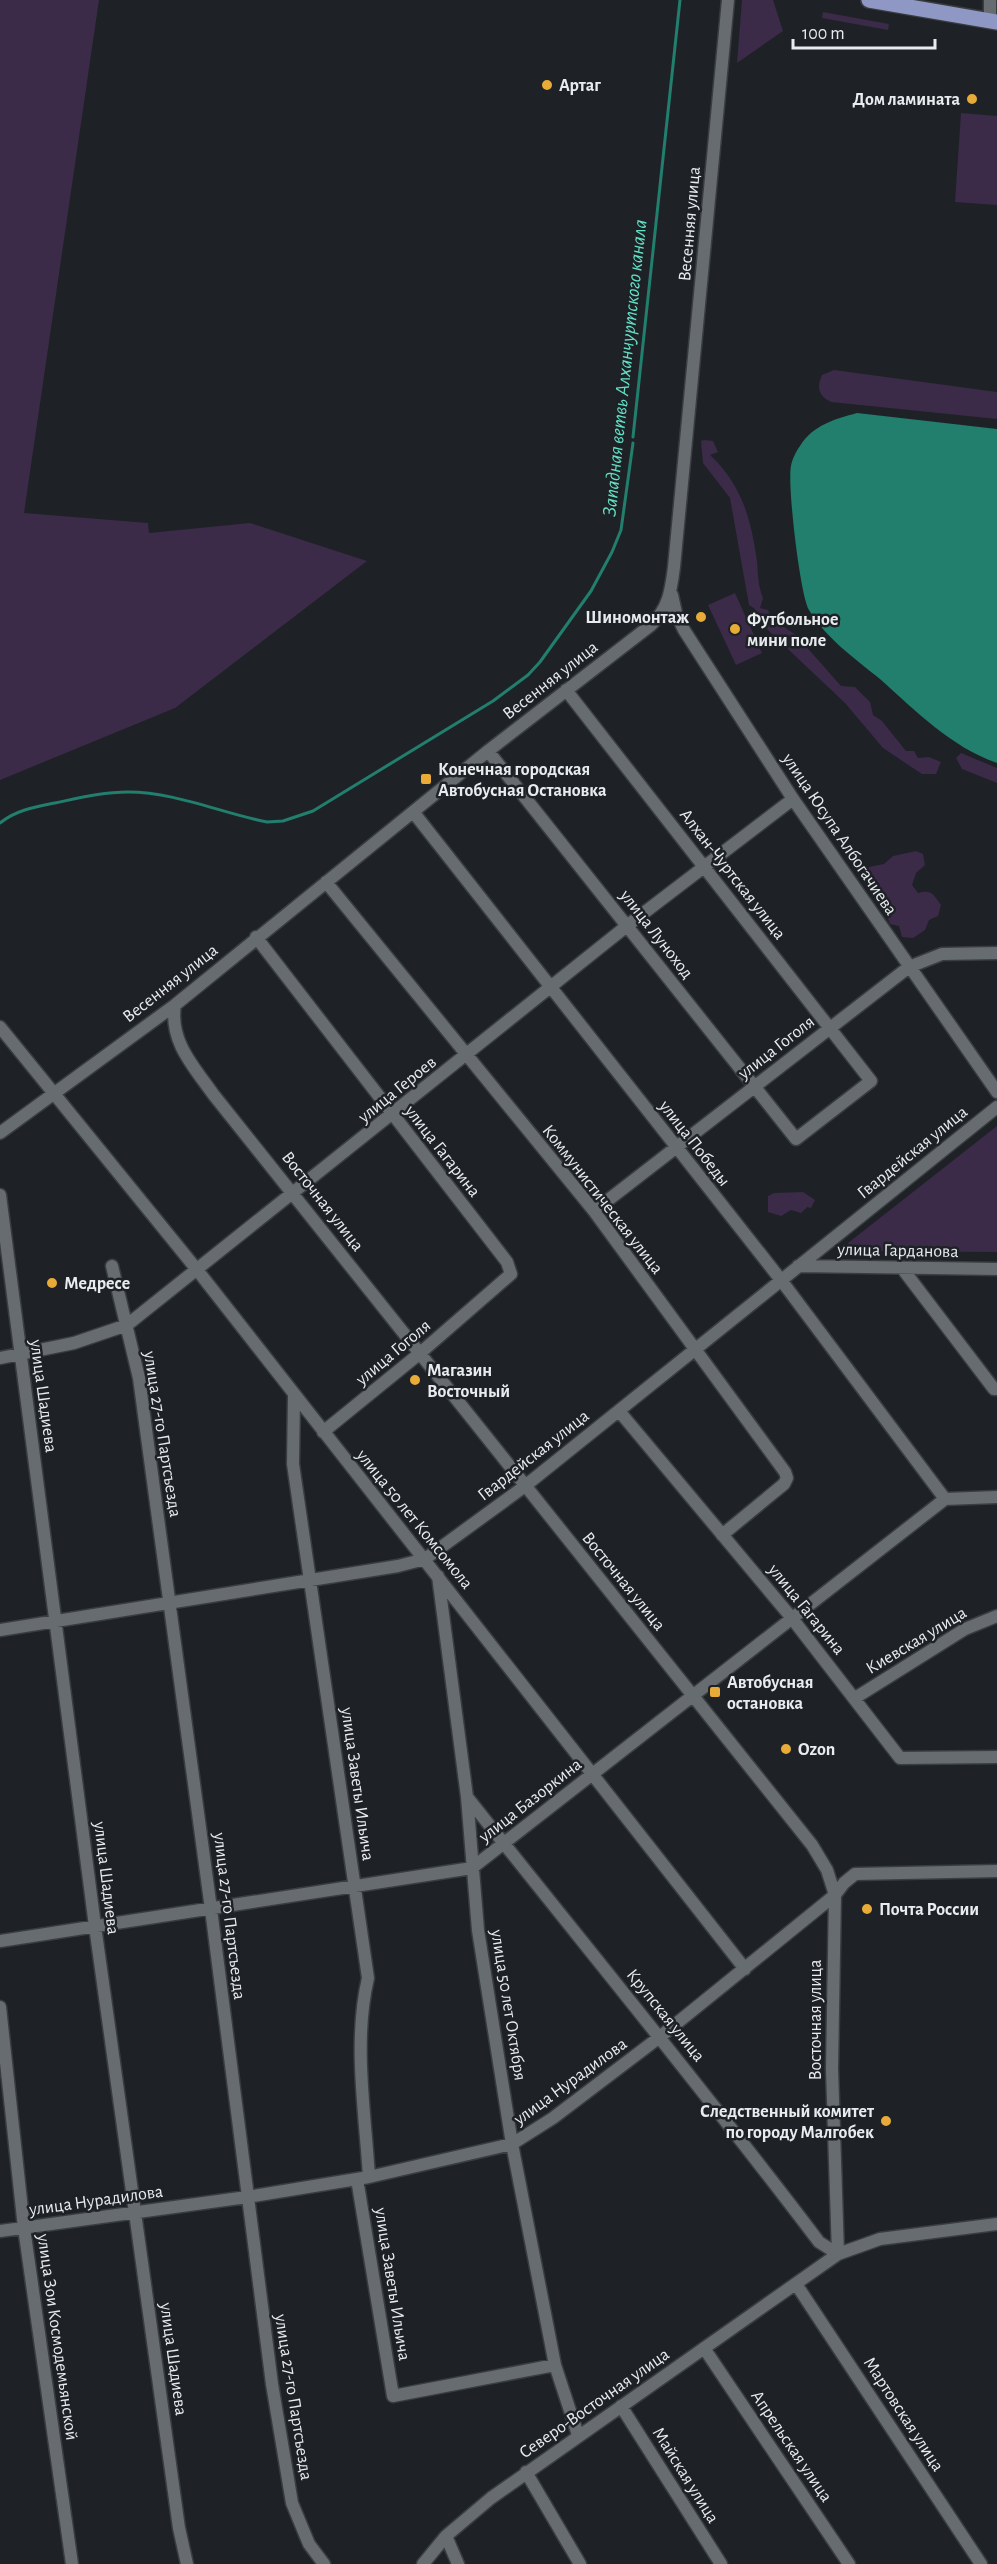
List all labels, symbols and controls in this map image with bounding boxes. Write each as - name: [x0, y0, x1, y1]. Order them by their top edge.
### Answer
- scale bar: [793, 12, 936, 50]
- text: 100 m: [802, 25, 845, 43]
- place label: Артаг: [559, 77, 601, 95]
- marker: Артаг: [540, 78, 554, 92]
- place label: Дом ламината: [853, 91, 960, 109]
- marker: Дом ламината: [965, 92, 979, 106]
- street label: Весенняя улица: [676, 166, 704, 282]
- water label: Западная ветвь Алханчуртского канала: [599, 219, 651, 518]
- place label: Шиномонтаж: [585, 609, 689, 627]
- marker: Шиномонтаж: [694, 610, 708, 624]
- place label: Футбольное мини поле: [747, 611, 838, 650]
- marker: Футбольное мини поле: [728, 622, 742, 636]
- street label: Весенняя улица: [500, 638, 602, 723]
- street label: улица Юсупа Албогачиева: [778, 749, 901, 919]
- place label: Конечная городская Автобусная Остановка: [438, 761, 607, 800]
- marker: Конечная городская Автобусная Остановка: [419, 772, 433, 786]
- street label: Алхан-Чуртская улица: [676, 806, 789, 943]
- street label: улица Луноход: [616, 886, 696, 982]
- street label: Весенняя улица: [120, 941, 222, 1026]
- street label: улица Гоголя: [734, 1013, 818, 1084]
- street label: улица Героев: [354, 1053, 440, 1127]
- street label: улица Победы: [655, 1096, 734, 1190]
- street label: улица Гагарина: [400, 1102, 483, 1201]
- street label: Гвардейская улица: [854, 1103, 971, 1203]
- street label: Коммунистическая улица: [538, 1122, 666, 1278]
- street label: Восточная улица: [278, 1148, 367, 1255]
- street label: улица Гарданова: [836, 1241, 959, 1261]
- place label: Медресе: [64, 1275, 130, 1293]
- marker: Медресе: [45, 1276, 59, 1290]
- street label: улица Гоголя: [352, 1316, 434, 1390]
- street label: улица Шадиева: [26, 1338, 60, 1454]
- street label: улица 27-го Партсъезда: [140, 1349, 184, 1519]
- place label: Магазин Восточный: [427, 1362, 510, 1401]
- marker: Магазин Восточный: [408, 1373, 422, 1387]
- street label: Гвардейская улица: [475, 1407, 593, 1505]
- street label: улица 50 лет Комсомола: [352, 1446, 476, 1593]
- street label: Восточная улица: [578, 1529, 668, 1634]
- street label: улица Гагарина: [764, 1560, 848, 1658]
- street label: Киевская улица: [863, 1604, 970, 1678]
- place label: Автобусная остановка: [727, 1674, 814, 1713]
- marker: Автобусная остановка: [708, 1685, 722, 1699]
- street label: улица Заветы Ильича: [337, 1705, 377, 1862]
- place label: Ozon: [798, 1741, 835, 1759]
- marker: Ozon: [779, 1742, 793, 1756]
- street label: улица Базоркина: [475, 1755, 585, 1847]
- street label: улица Шадиева: [90, 1820, 122, 1936]
- street label: улица 27-го Партсъезда: [210, 1831, 248, 2001]
- place label: Почта России: [879, 1901, 979, 1919]
- marker: Почта России: [860, 1902, 874, 1916]
- street label: улица 50 лет Октября: [487, 1927, 530, 2082]
- street label: Восточная улица: [807, 1959, 825, 2081]
- street label: Крупская улица: [623, 1966, 708, 2065]
- street label: улица Нурадилова: [510, 2035, 631, 2129]
- place label: Следственный комитет по городу Малгобек: [700, 2103, 875, 2142]
- marker: Следственный комитет по городу Малгобек: [879, 2114, 893, 2128]
- street label: улица Нурадилова: [27, 2183, 164, 2219]
- street label: улица Заветы Ильича: [371, 2205, 413, 2362]
- street label: улица Зои Космодемьянской: [33, 2232, 80, 2442]
- street label: улица Шадиева: [156, 2301, 190, 2417]
- street label: улица 27-го Партсъезда: [271, 2312, 315, 2482]
- street label: Северо-Восточная улица: [516, 2345, 673, 2462]
- street label: Мартовская улица: [860, 2354, 947, 2475]
- street label: Апрельская улица: [747, 2387, 835, 2506]
- street label: Майская улица: [649, 2424, 722, 2527]

